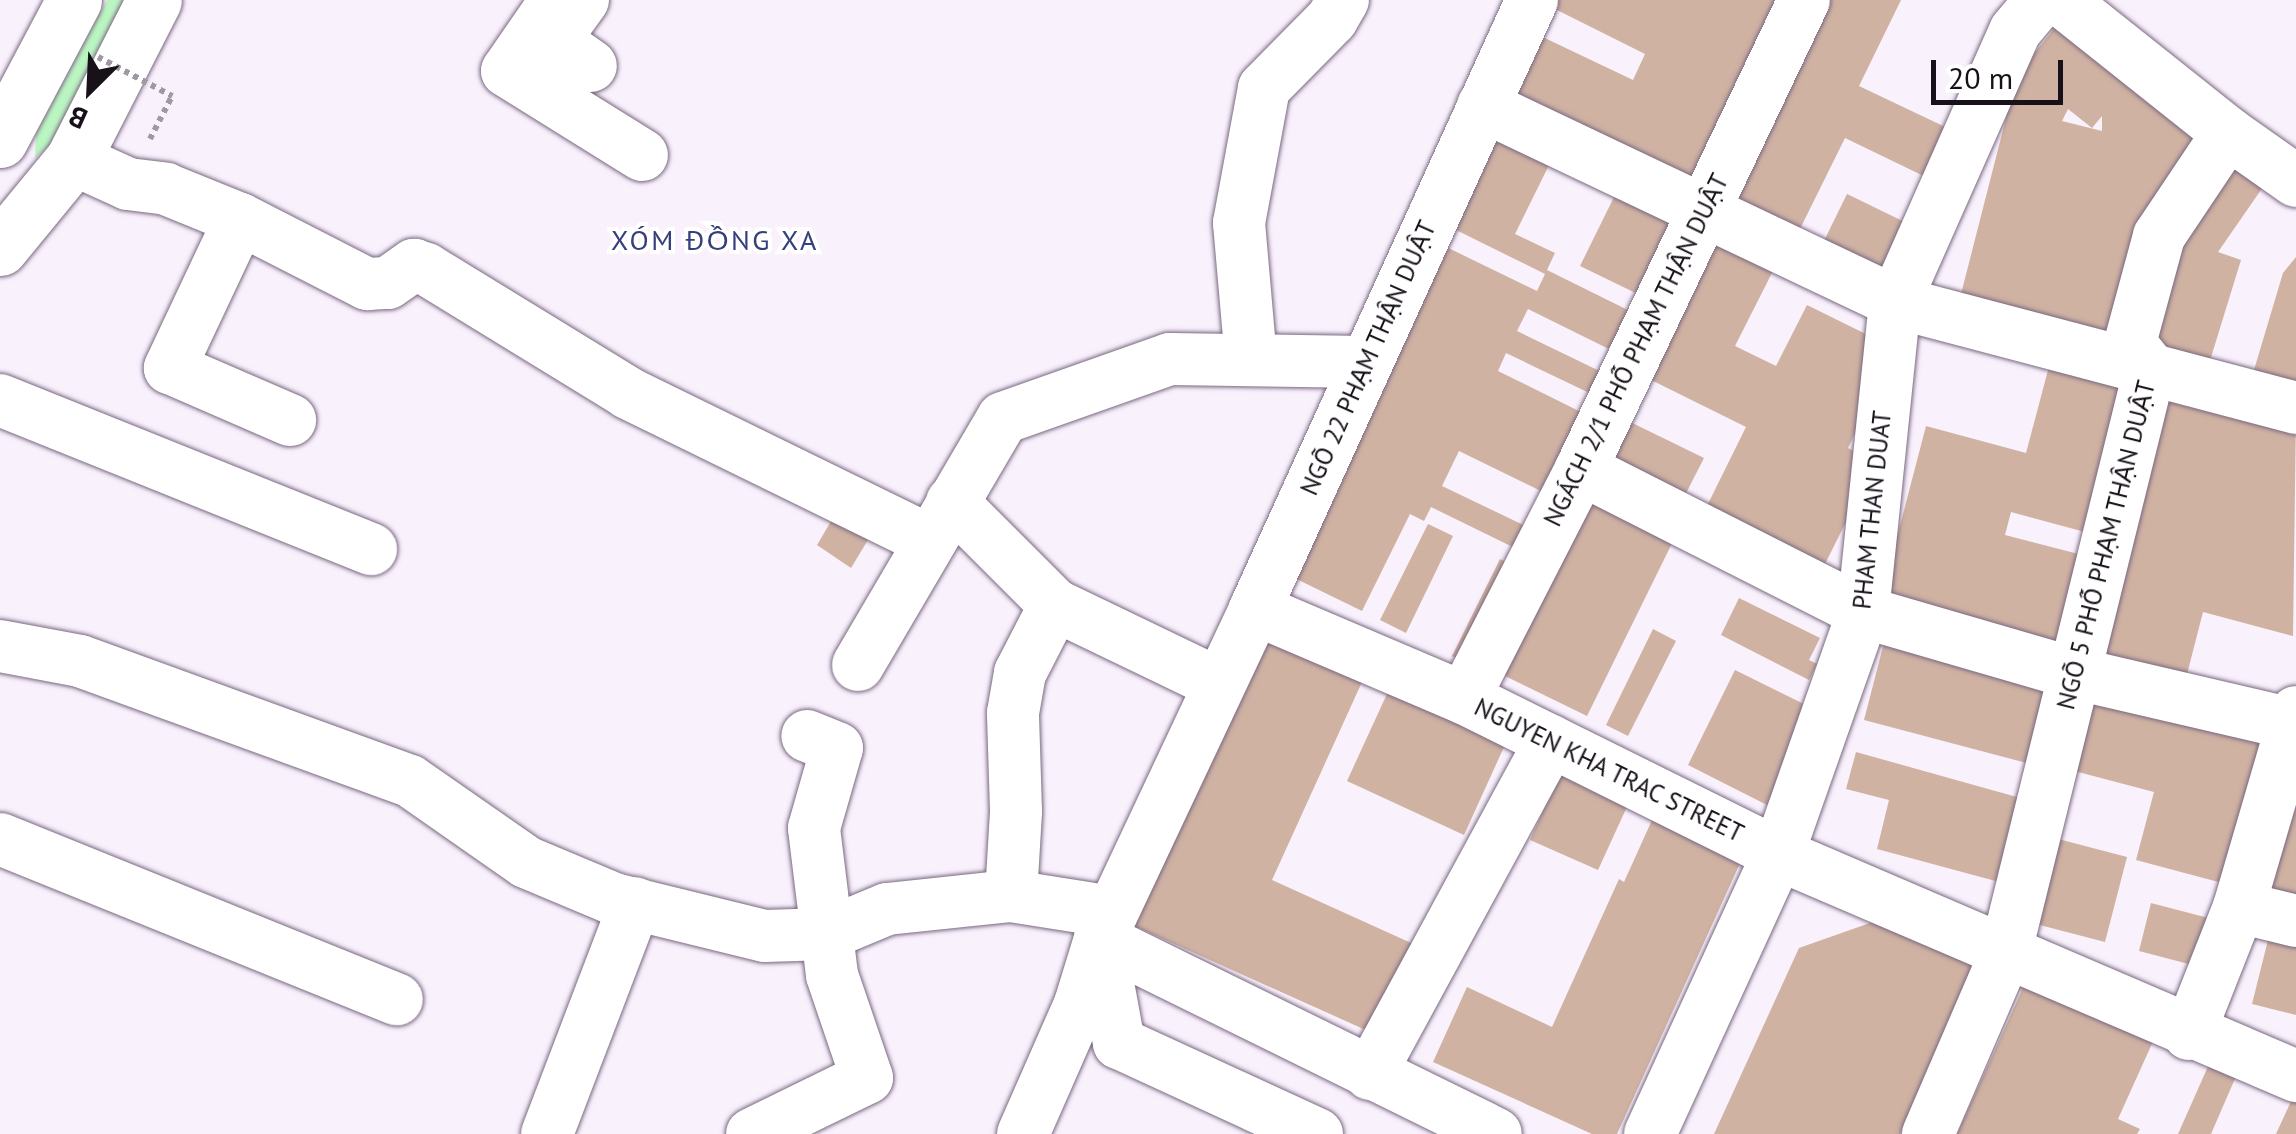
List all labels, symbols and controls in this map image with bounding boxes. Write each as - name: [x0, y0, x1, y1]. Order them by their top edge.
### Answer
- north arrow: [40, 40, 140, 140]
- scale bar: [1936, 40, 2068, 102]
- text: 20 m: [1948, 58, 2013, 97]
- text: B: [63, 98, 93, 138]
- street label: NGÁCH 2/1 PHỐ PHẠM THẬN DUẬT: [1537, 169, 1735, 531]
- street label: NGÕ 22 PHẠM THẬN DUẬT: [1294, 216, 1442, 500]
- district label: XÓM ĐỒNG XA: [611, 223, 819, 257]
- street label: NGÕ 5 PHỐ PHẠM THẬN DUẬT: [2050, 377, 2162, 713]
- street label: PHAM THAN DUAT: [1847, 409, 1897, 611]
- street label: NGUYEN KHA TRAC STREET: [1468, 691, 1750, 849]

